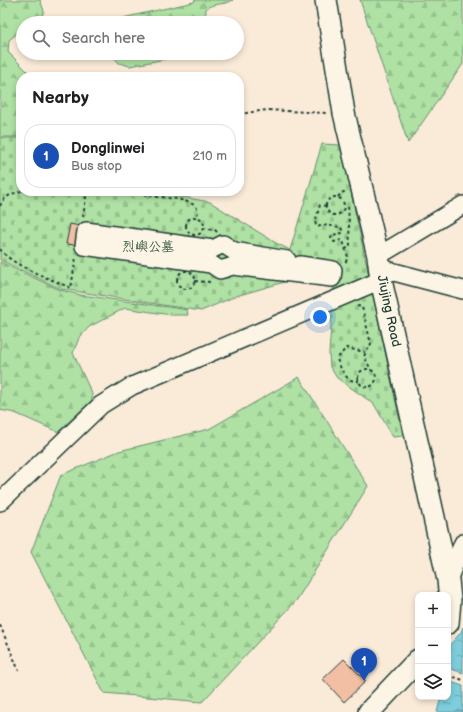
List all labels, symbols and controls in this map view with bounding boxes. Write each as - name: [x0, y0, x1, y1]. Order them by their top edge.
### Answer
- search box: [16, 16, 244, 60]
- icon: search: [30, 27, 52, 49]
- text: Search here: [62, 29, 145, 48]
- text: Nearby: [32, 88, 89, 108]
- text: Donglinwei: [71, 139, 145, 158]
- text: 1: [43, 148, 49, 164]
- text: 210 m: [193, 148, 227, 164]
- text: Bus stop: [71, 158, 122, 174]
- park label: 烈嶼公墓: [122, 239, 174, 255]
- street label: Jiujing Road: [374, 274, 404, 348]
- your location: [310, 307, 330, 327]
- map controls: [415, 592, 451, 700]
- button: +: [415, 592, 451, 628]
- button: −: [415, 628, 451, 664]
- pin: 1: [351, 648, 377, 681]
- button: layers: [415, 664, 451, 700]

